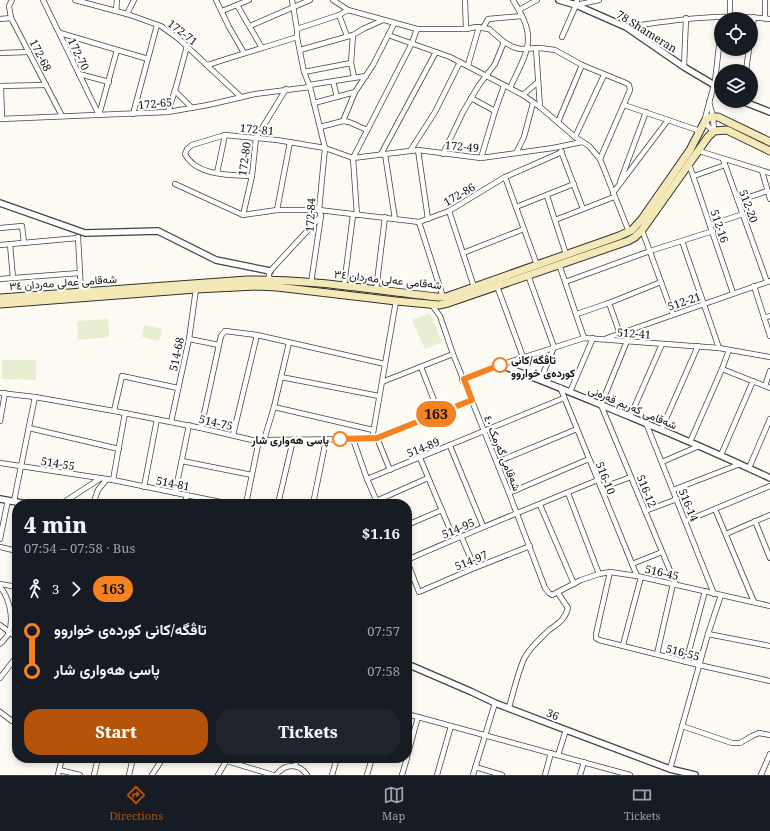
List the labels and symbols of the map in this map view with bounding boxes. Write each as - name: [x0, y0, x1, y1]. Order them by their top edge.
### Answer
- street label: 78 Shameran: [614, 6, 680, 56]
- street label: 172-71: [165, 16, 201, 48]
- street label: 172-70: [65, 35, 93, 73]
- street label: 172-68: [27, 36, 55, 74]
- street label: 172-65: [137, 94, 173, 112]
- street label: 172-81: [239, 120, 275, 138]
- street label: 172-49: [444, 137, 480, 155]
- street label: 172-80: [234, 141, 254, 177]
- street label: 172-86: [440, 179, 478, 209]
- street label: 512-20: [736, 187, 762, 225]
- street label: 172-84: [302, 198, 318, 232]
- street label: 512-16: [707, 207, 733, 245]
- street label: شەقامی عەلی مەردان ٣٤: [334, 266, 443, 292]
- street label: شەقامی عەلی مەردان ٣٤: [9, 271, 118, 293]
- street label: 512-21: [665, 288, 703, 314]
- street label: 512-41: [616, 324, 652, 342]
- street label: 514-68: [165, 336, 187, 372]
- place label: تاڤگە/کانی کوردەی خواروو: [511, 352, 575, 380]
- marker: تاڤگە/کانی کوردەی خواروو: [492, 357, 508, 373]
- street label: شەقامی کەریم قەرەنی: [586, 382, 680, 434]
- line badge: 163: [413, 401, 459, 427]
- street label: 514-75: [198, 411, 234, 433]
- street label: شەقامی گەرمک ٤٠: [481, 413, 525, 493]
- marker: پاسی هەواری شار: [332, 431, 348, 447]
- place label: پاسی هەواری شار: [250, 432, 329, 448]
- street label: 514-89: [404, 434, 442, 460]
- street label: 514-55: [40, 453, 76, 473]
- street label: 516-10: [593, 459, 619, 497]
- street label: 514-81: [155, 472, 191, 494]
- street label: 516-12: [634, 472, 660, 510]
- street label: 516-14: [676, 486, 702, 524]
- street label: 514-95: [439, 514, 477, 542]
- street label: 514-97: [452, 547, 490, 573]
- street label: 516-45: [644, 561, 680, 583]
- street label: 516-55: [665, 640, 701, 664]
- street label: 36: [544, 705, 562, 723]

